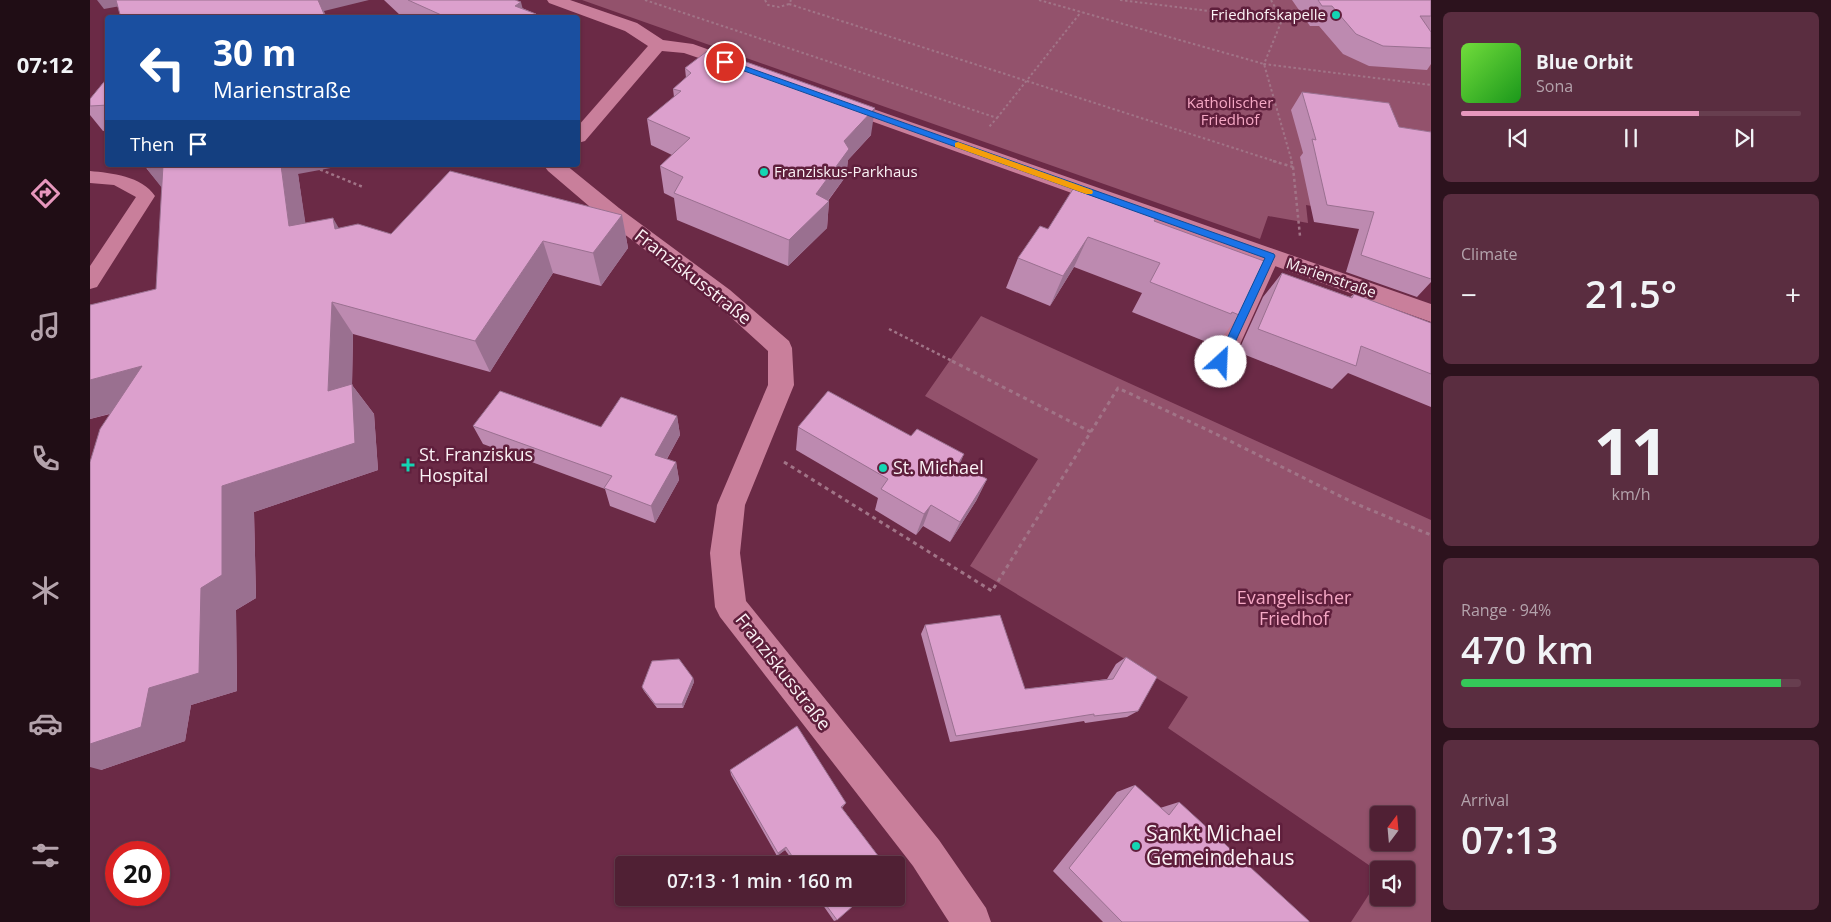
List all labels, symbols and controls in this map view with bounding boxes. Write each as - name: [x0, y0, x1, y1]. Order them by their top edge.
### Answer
- place label: Friedhofskapelle: [1211, 4, 1326, 24]
- marker: Friedhofskapelle: [1330, 9, 1342, 21]
- text: 30 m: [213, 29, 296, 76]
- icon: left: [130, 35, 195, 100]
- pin: [704, 41, 746, 83]
- icon: arrive: [711, 48, 739, 76]
- text: 07:12: [17, 49, 73, 79]
- text: Blue Orbit: [1536, 49, 1633, 75]
- text: Marienstraße: [213, 74, 351, 104]
- text: Sona: [1536, 75, 1573, 97]
- park label: Katholischer Friedhof: [1187, 92, 1273, 129]
- icon: previous: [1504, 124, 1532, 152]
- icon: pause: [1617, 124, 1645, 152]
- icon: next: [1730, 124, 1758, 152]
- icon: arrive: [184, 130, 212, 158]
- text: Then: [130, 131, 174, 157]
- place label: Franziskus-Parkhaus: [774, 161, 918, 181]
- marker: Franziskus-Parkhaus: [758, 166, 770, 178]
- icon: directions: [28, 176, 63, 211]
- street label: Franziskusstraße: [630, 223, 757, 329]
- text: Climate: [1461, 243, 1518, 265]
- street label: Marienstraße: [1284, 252, 1379, 302]
- text: 21.5°: [1585, 267, 1677, 319]
- text: −: [1461, 275, 1477, 313]
- text: +: [1785, 275, 1801, 313]
- icon: music: [28, 309, 63, 344]
- position arrow: [1194, 335, 1246, 387]
- text: 11: [1594, 406, 1668, 494]
- icon: phone: [28, 441, 63, 476]
- place label: St. Franziskus Hospital: [419, 442, 533, 487]
- place label: St. Michael: [893, 455, 984, 479]
- marker: St. Franziskus Hospital: [401, 458, 415, 472]
- marker: St. Michael: [877, 462, 889, 474]
- text: km/h: [1612, 483, 1650, 505]
- icon: climate: [28, 573, 63, 608]
- park label: Evangelischer Friedhof: [1237, 585, 1352, 630]
- text: Range · 94%: [1461, 599, 1551, 621]
- street label: Franziskusstraße: [731, 608, 837, 735]
- text: 470 km: [1461, 623, 1594, 675]
- icon: car: [28, 706, 63, 741]
- text: Arrival: [1461, 789, 1509, 811]
- north arrow: [1370, 806, 1415, 851]
- map controls: [1370, 806, 1415, 906]
- text: 07:13: [1461, 813, 1558, 865]
- place label: Sankt Michael Gemeindehaus: [1146, 819, 1295, 871]
- icon: filters: [28, 838, 63, 873]
- marker: Sankt Michael Gemeindehaus: [1130, 840, 1142, 852]
- speed limit sign: 20: [105, 841, 170, 906]
- button: sound: [1370, 861, 1415, 906]
- text: 07:13 · 1 min · 160 m: [667, 868, 853, 894]

